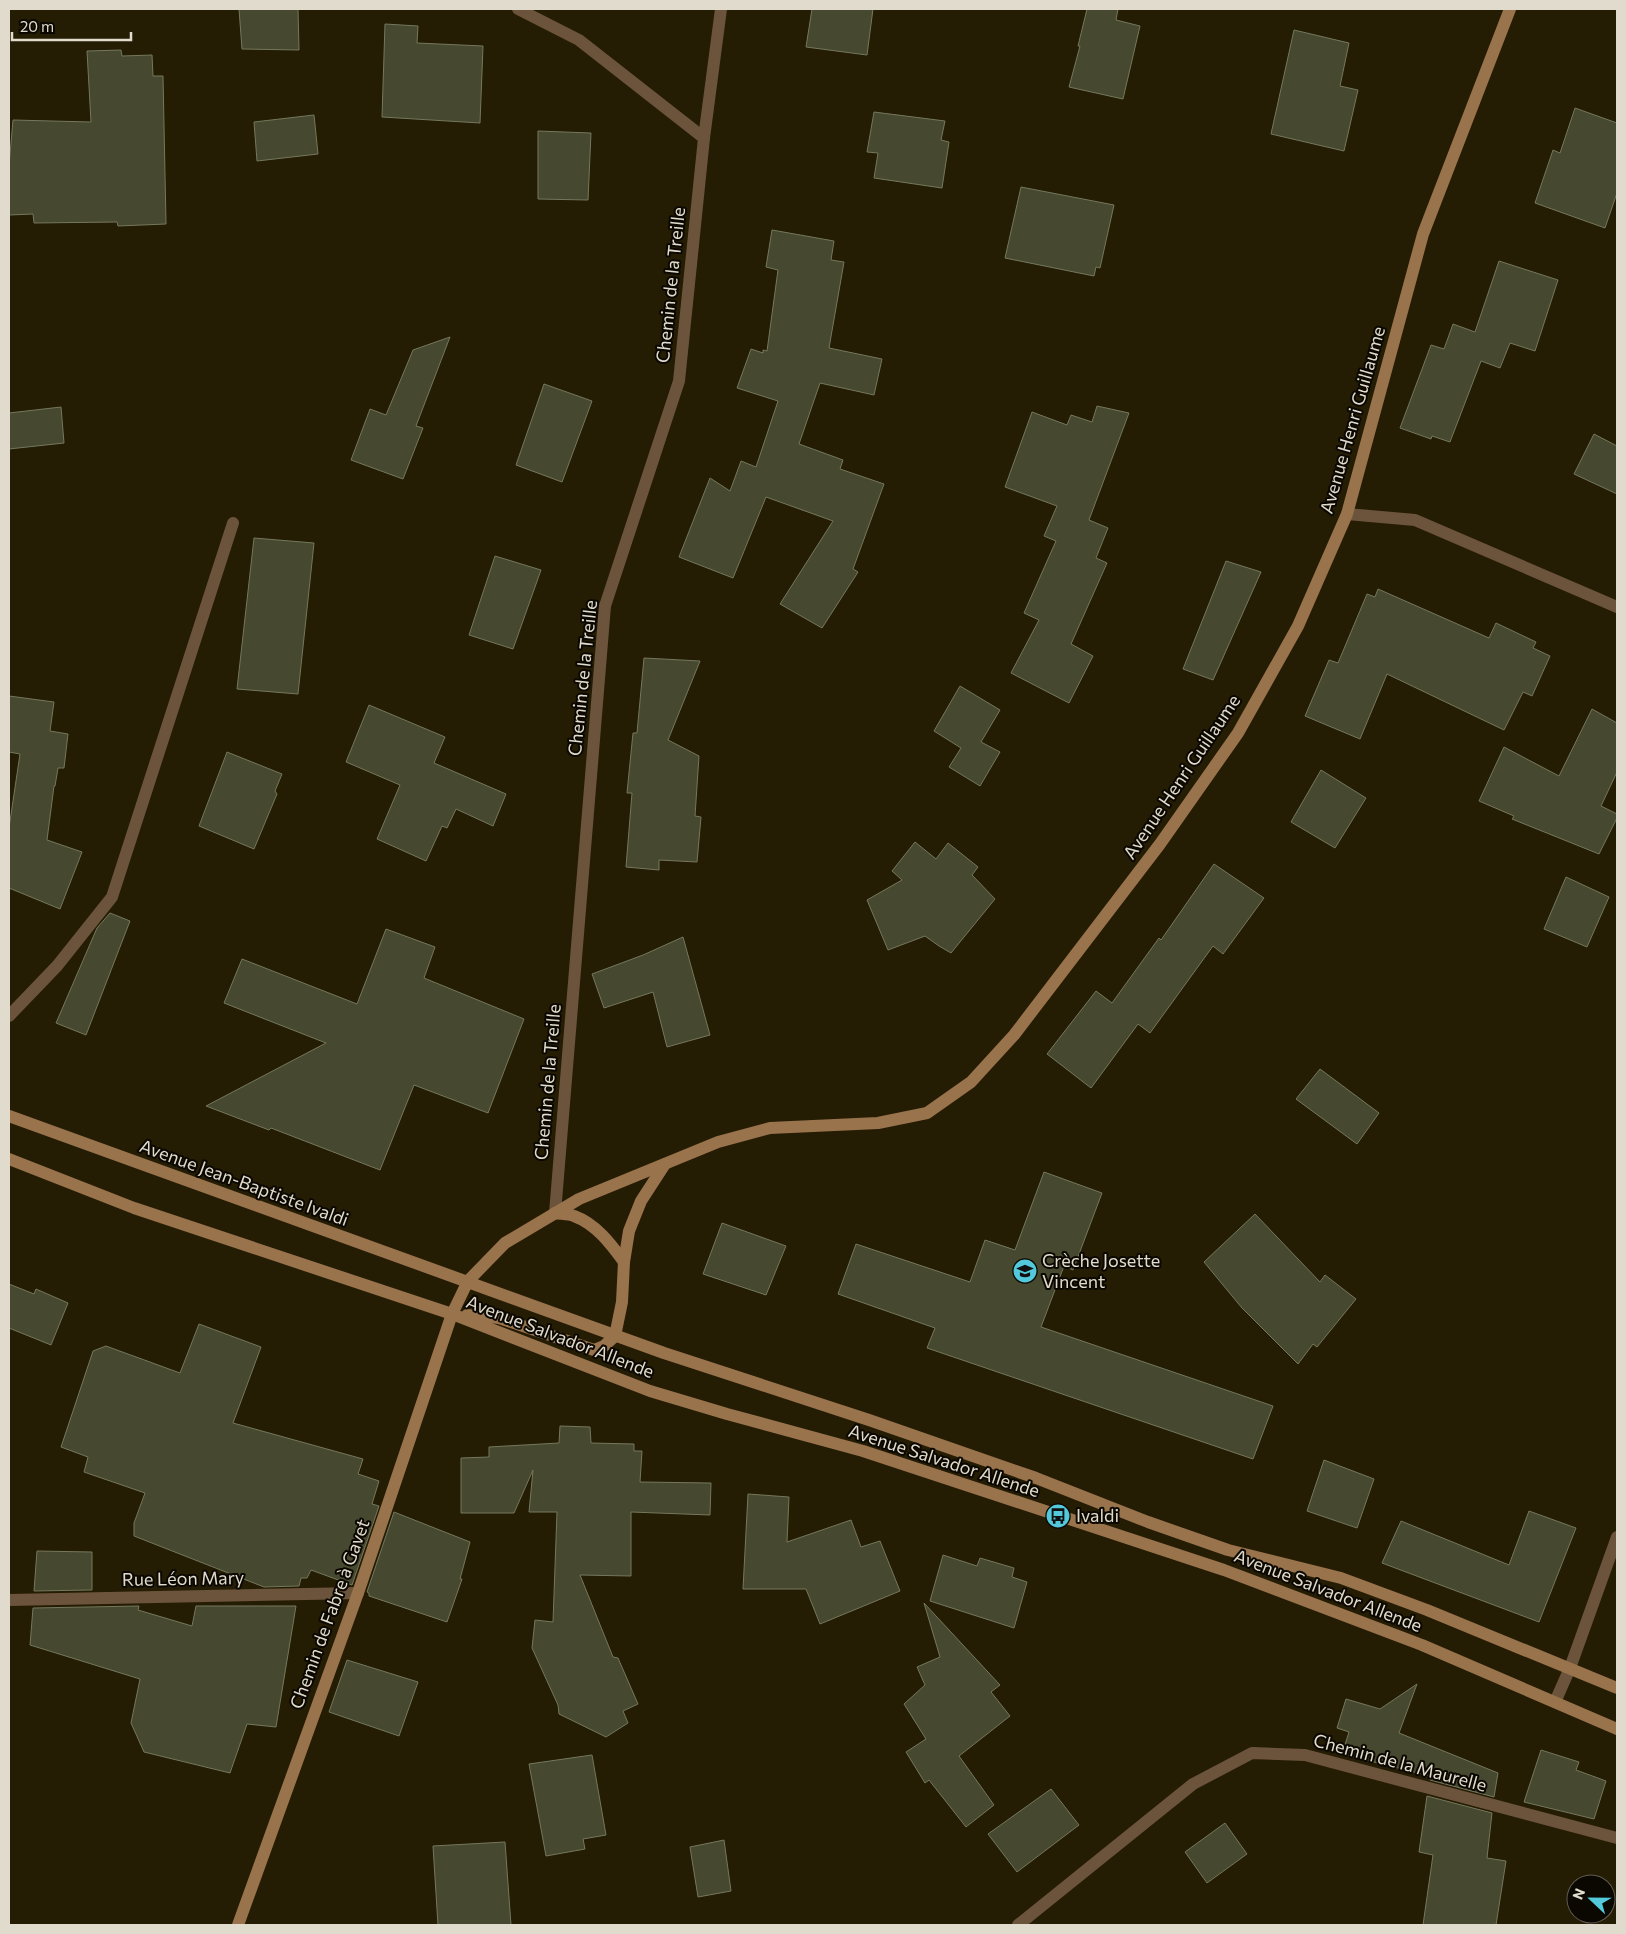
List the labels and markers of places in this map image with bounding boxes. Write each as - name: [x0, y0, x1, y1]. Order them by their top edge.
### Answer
- place label: Crèche Josette Vincent: [1042, 1249, 1160, 1292]
- school or university icon: Crèche Josette Vincent: [1012, 1258, 1038, 1284]
- bus stop icon: Ivaldi: [1045, 1503, 1071, 1529]
- place label: Ivaldi: [1076, 1504, 1119, 1526]

